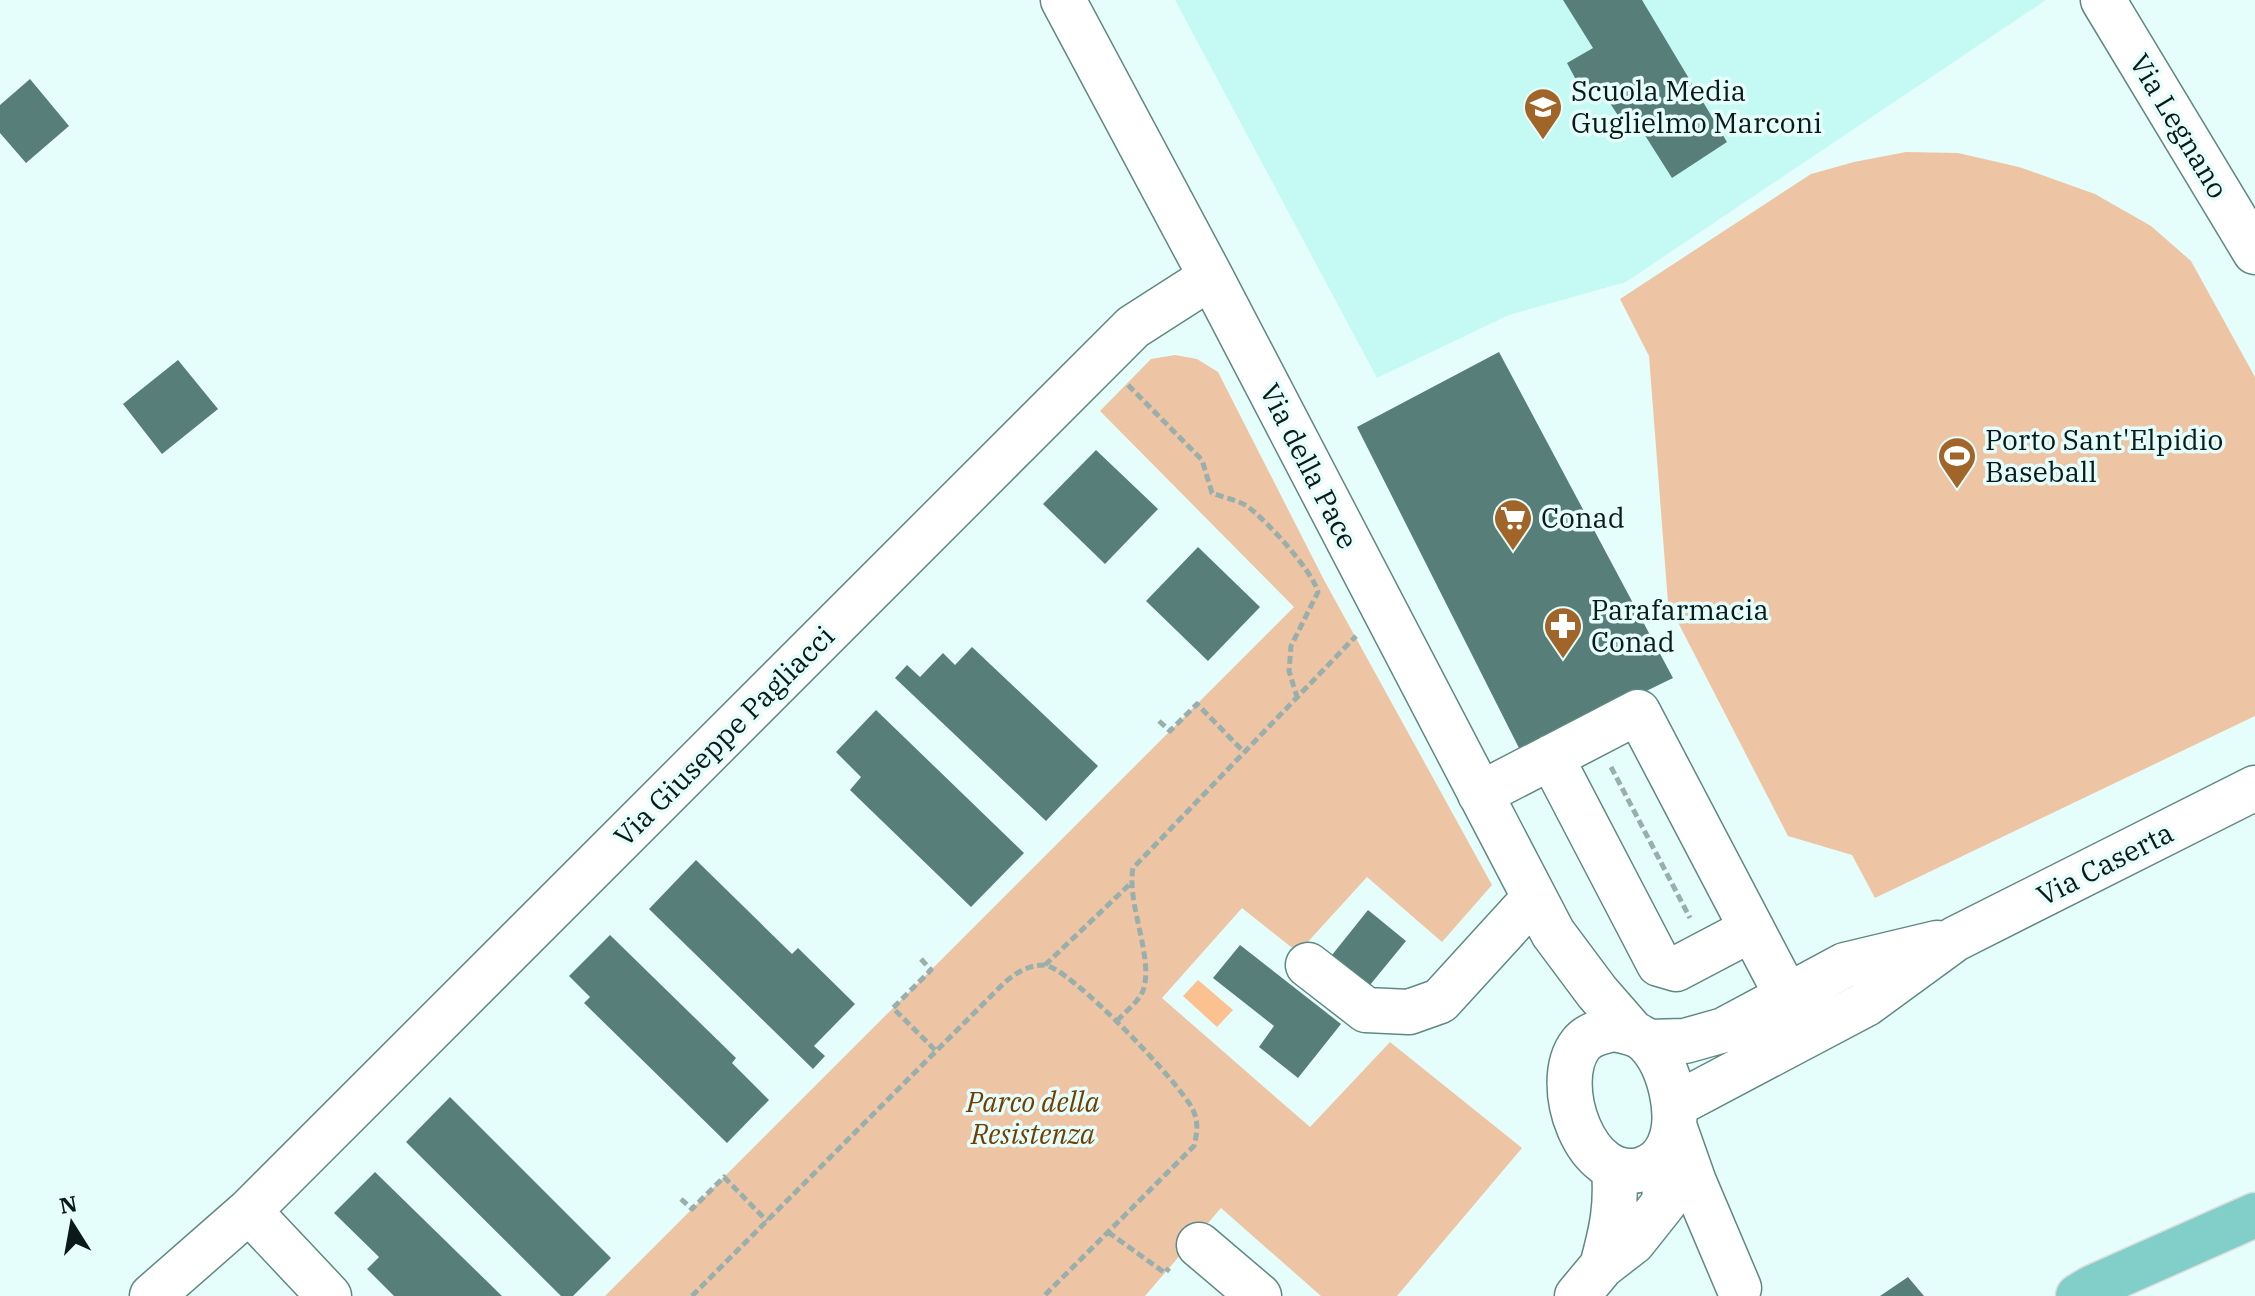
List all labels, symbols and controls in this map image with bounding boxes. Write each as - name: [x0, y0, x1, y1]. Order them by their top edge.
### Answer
- street label: Via Legnano: [2122, 47, 2237, 205]
- place label: Scuola Media Guglielmo Marconi: [1571, 72, 1822, 141]
- school or university icon: Scuola Media Guglielmo Marconi: [1522, 86, 1564, 141]
- street label: Via della Pace: [1252, 377, 1367, 555]
- place label: Porto Sant'Elpidio Baseball: [1985, 421, 2223, 490]
- sports icon: Porto Sant'Elpidio Baseball: [1936, 435, 1978, 490]
- supermarket icon: Conad: [1492, 497, 1534, 552]
- place label: Conad: [1541, 499, 1625, 536]
- place label: Parafarmacia Conad: [1591, 591, 1769, 660]
- pharmacy icon: Parafarmacia Conad: [1542, 605, 1584, 660]
- street label: Via Giuseppe Pagliacci: [605, 617, 842, 854]
- street label: Via Caserta: [2030, 813, 2179, 914]
- park label: Parco della Resistenza: [965, 1083, 1100, 1152]
- north arrow: [32, 1184, 112, 1264]
- text: N: [57, 1188, 79, 1220]

